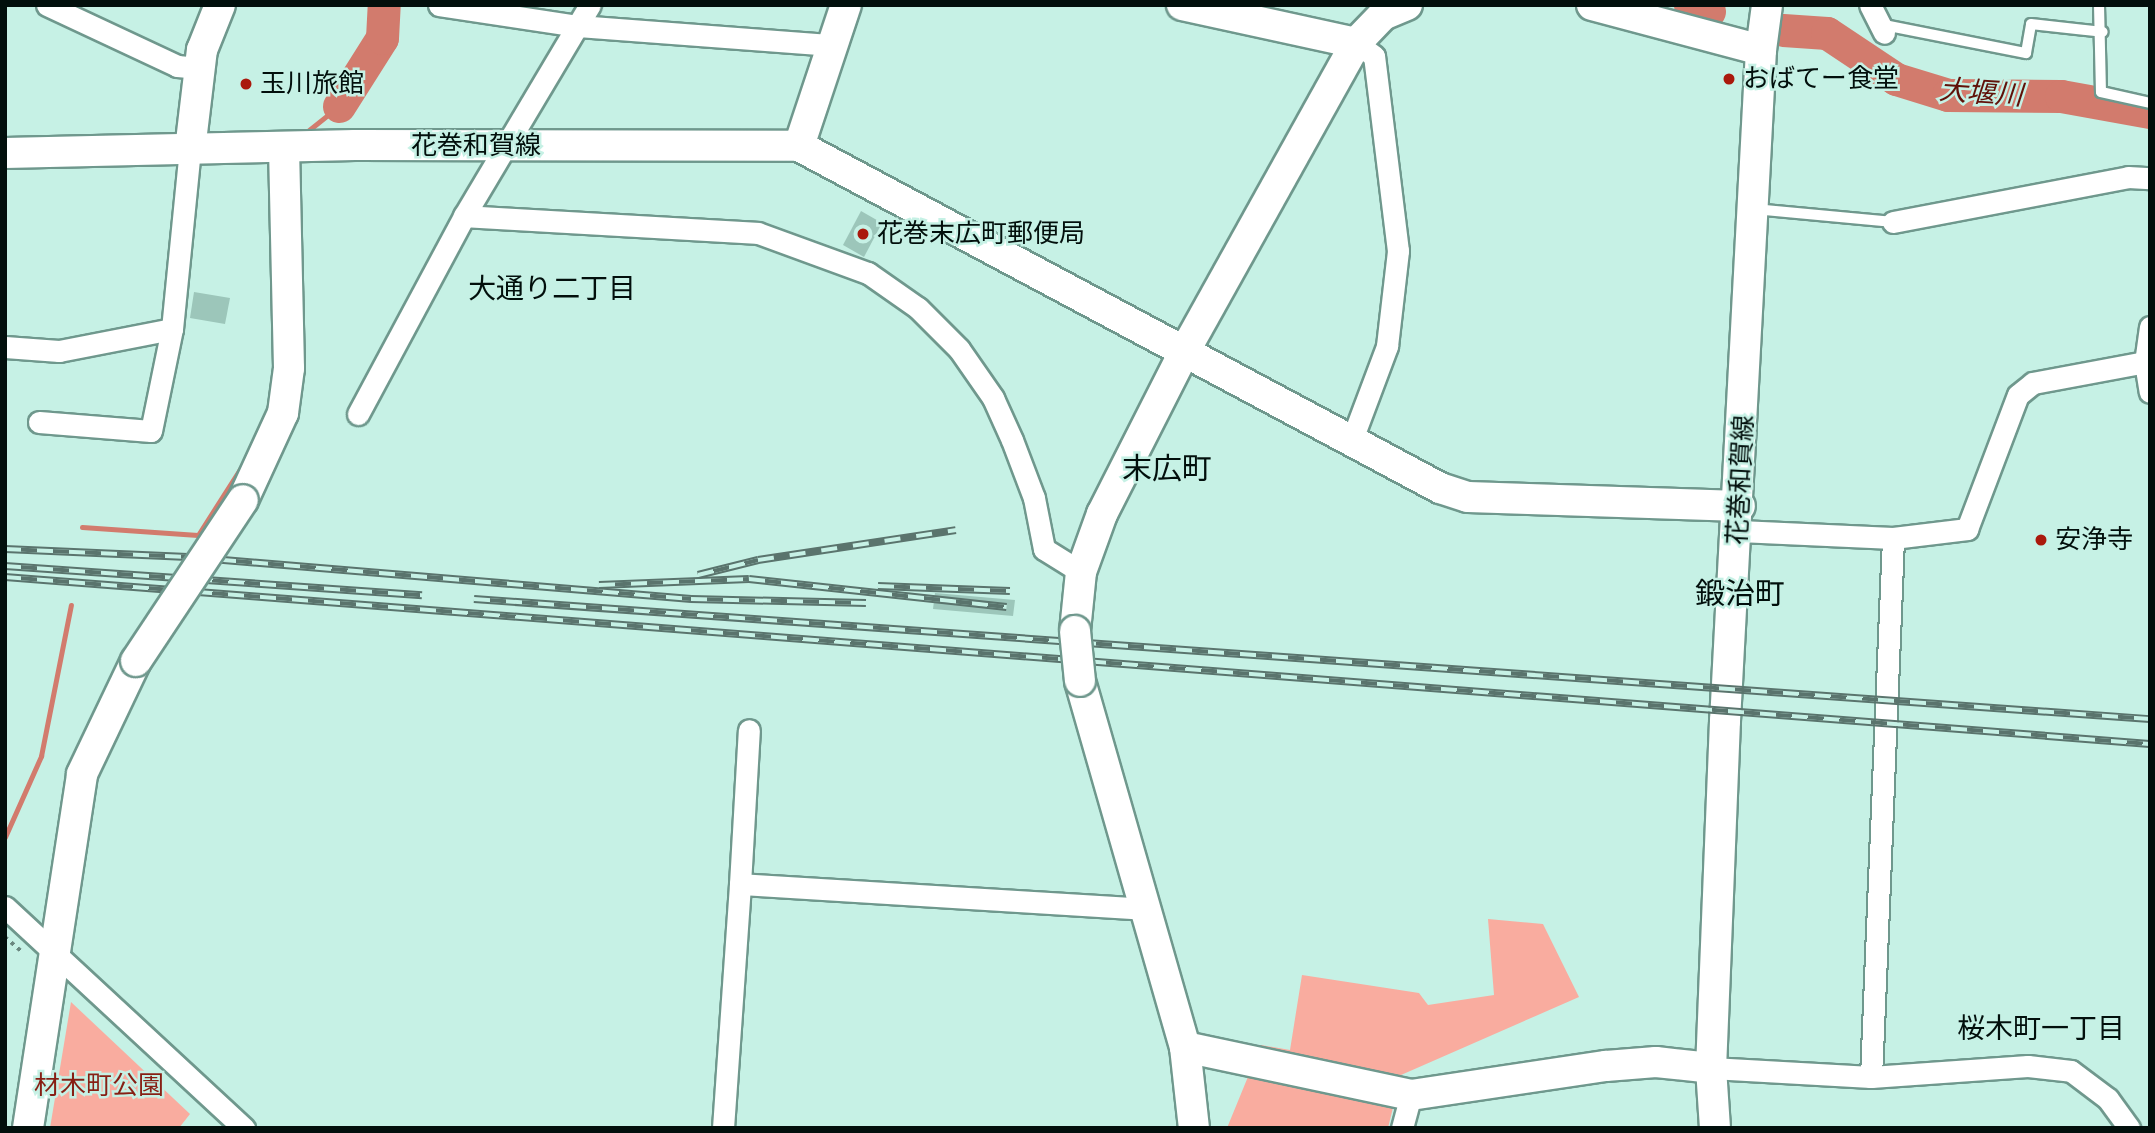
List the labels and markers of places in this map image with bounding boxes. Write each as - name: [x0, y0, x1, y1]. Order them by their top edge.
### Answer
- place label: おばてー食堂: [1743, 63, 1899, 95]
- place label: 玉川旅館: [260, 68, 364, 100]
- marker: おばてー食堂: [1721, 71, 1737, 87]
- marker: 玉川旅館: [238, 76, 254, 92]
- place label: 花巻末広町郵便局: [877, 218, 1085, 250]
- marker: 花巻末広町郵便局: [855, 226, 871, 242]
- place label: 安浄寺: [2055, 524, 2133, 556]
- marker: 安浄寺: [2033, 532, 2049, 548]

